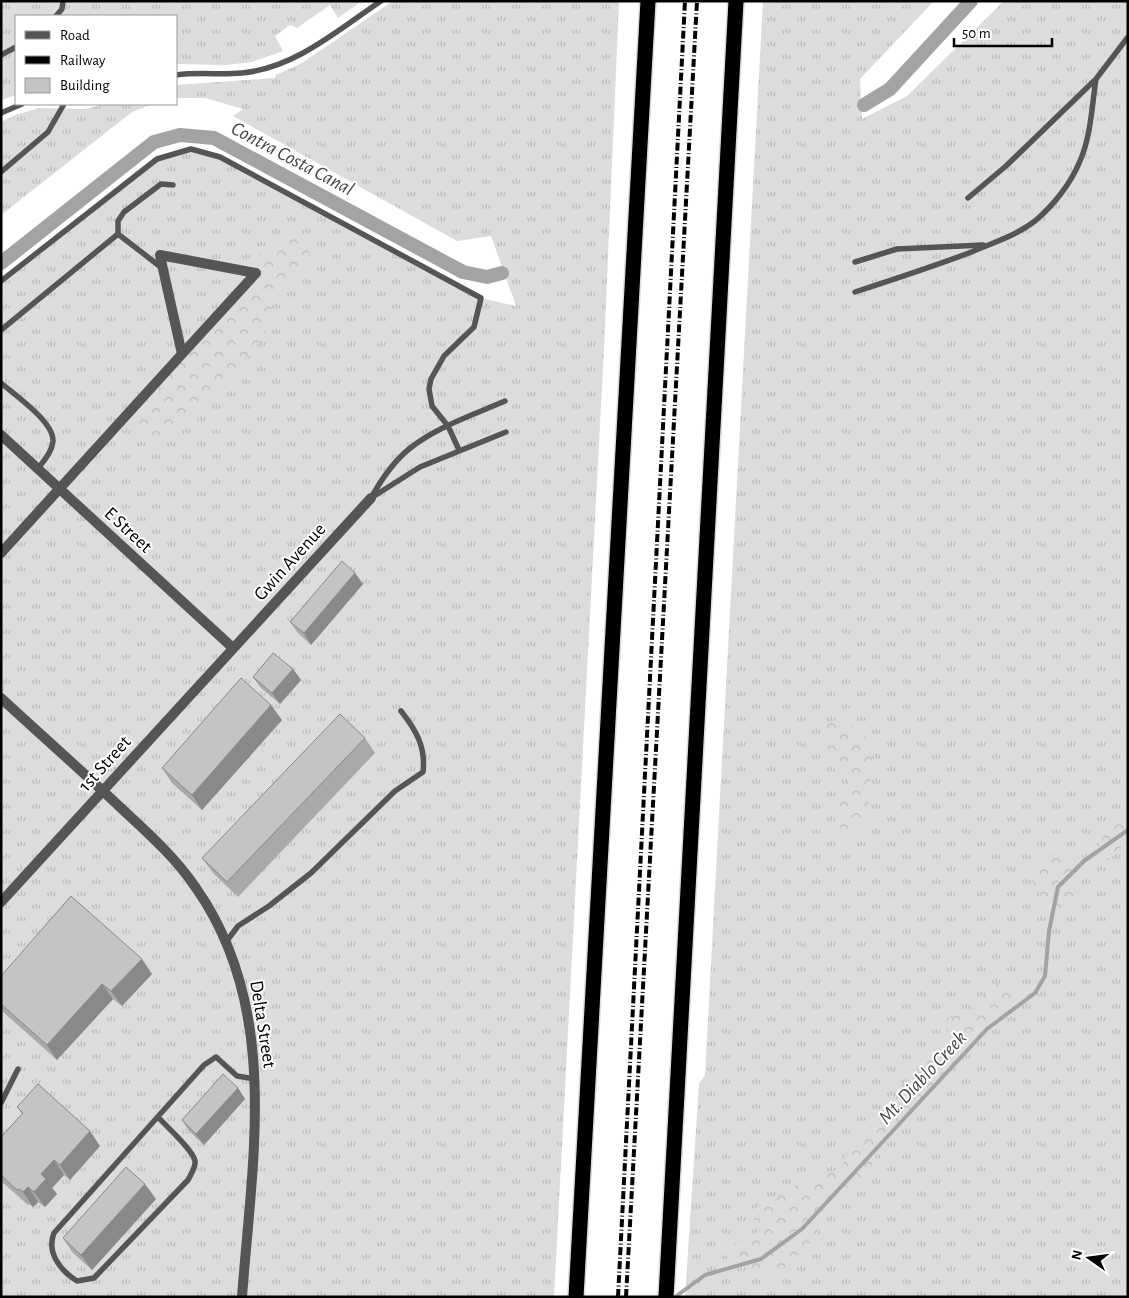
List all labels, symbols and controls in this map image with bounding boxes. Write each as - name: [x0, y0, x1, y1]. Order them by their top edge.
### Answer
- legend: [15, 15, 178, 105]
- scale bar: [954, 15, 1052, 47]
- text: 50 m: [962, 26, 991, 41]
- text: Road: [60, 28, 90, 43]
- text: Railway: [60, 53, 106, 68]
- text: Building: [60, 78, 110, 93]
- water label: Contra Costa Canal: [228, 118, 357, 200]
- street label: E Street: [101, 504, 155, 556]
- street label: Gwin Avenue: [251, 520, 330, 604]
- street label: 1st Street: [75, 733, 135, 795]
- street label: Delta Street: [246, 979, 279, 1069]
- water label: Mt. Diablo Creek: [875, 1027, 971, 1128]
- north arrow: [1064, 1233, 1114, 1283]
- text: N: [1069, 1249, 1085, 1262]

